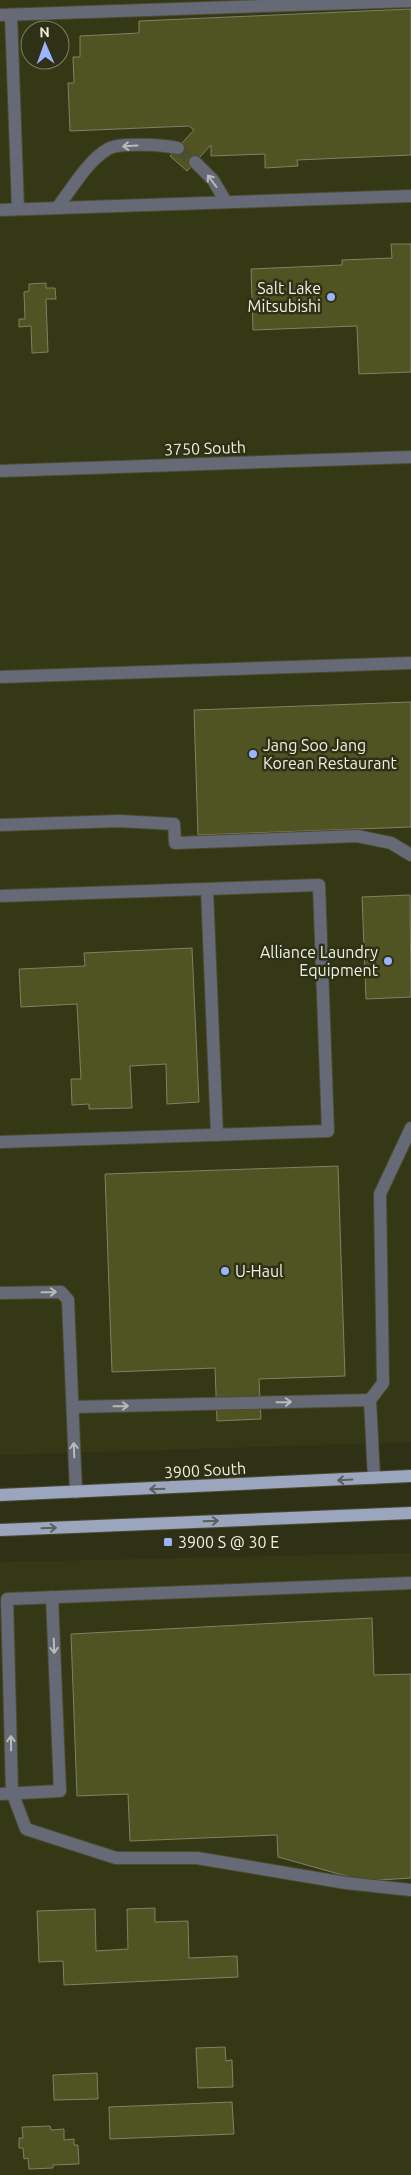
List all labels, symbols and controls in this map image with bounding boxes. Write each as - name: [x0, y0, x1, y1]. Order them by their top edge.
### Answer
- north arrow: [20, 20, 70, 70]
- text: N: [39, 24, 50, 40]
- one-way arrow: [122, 142, 138, 151]
- one-way arrow: [207, 174, 217, 188]
- place label: Salt Lake Mitsubishi: [248, 279, 321, 315]
- marker: Salt Lake Mitsubishi: [325, 291, 337, 303]
- street label: 3750 South: [164, 438, 246, 458]
- place label: Jang Soo Jang Korean Restaurant: [263, 736, 398, 772]
- marker: Jang Soo Jang Korean Restaurant: [247, 748, 259, 760]
- place label: Alliance Laundry Equipment: [260, 943, 379, 979]
- marker: Alliance Laundry Equipment: [382, 955, 394, 967]
- place label: U-Haul: [235, 1262, 283, 1280]
- marker: U-Haul: [219, 1265, 231, 1277]
- one-way arrow: [40, 1287, 56, 1297]
- one-way arrow: [276, 1397, 292, 1407]
- one-way arrow: [113, 1401, 129, 1411]
- one-way arrow: [69, 1442, 79, 1458]
- street label: 3900 South: [164, 1459, 246, 1481]
- one-way arrow: [337, 1475, 353, 1484]
- one-way arrow: [150, 1484, 166, 1493]
- one-way arrow: [203, 1516, 219, 1525]
- one-way arrow: [40, 1523, 56, 1532]
- place label: 3900 S @ 30 E: [178, 1533, 279, 1551]
- marker: 3900 S @ 30 E: [162, 1536, 174, 1548]
- one-way arrow: [49, 1638, 59, 1654]
- one-way arrow: [6, 1735, 15, 1751]

